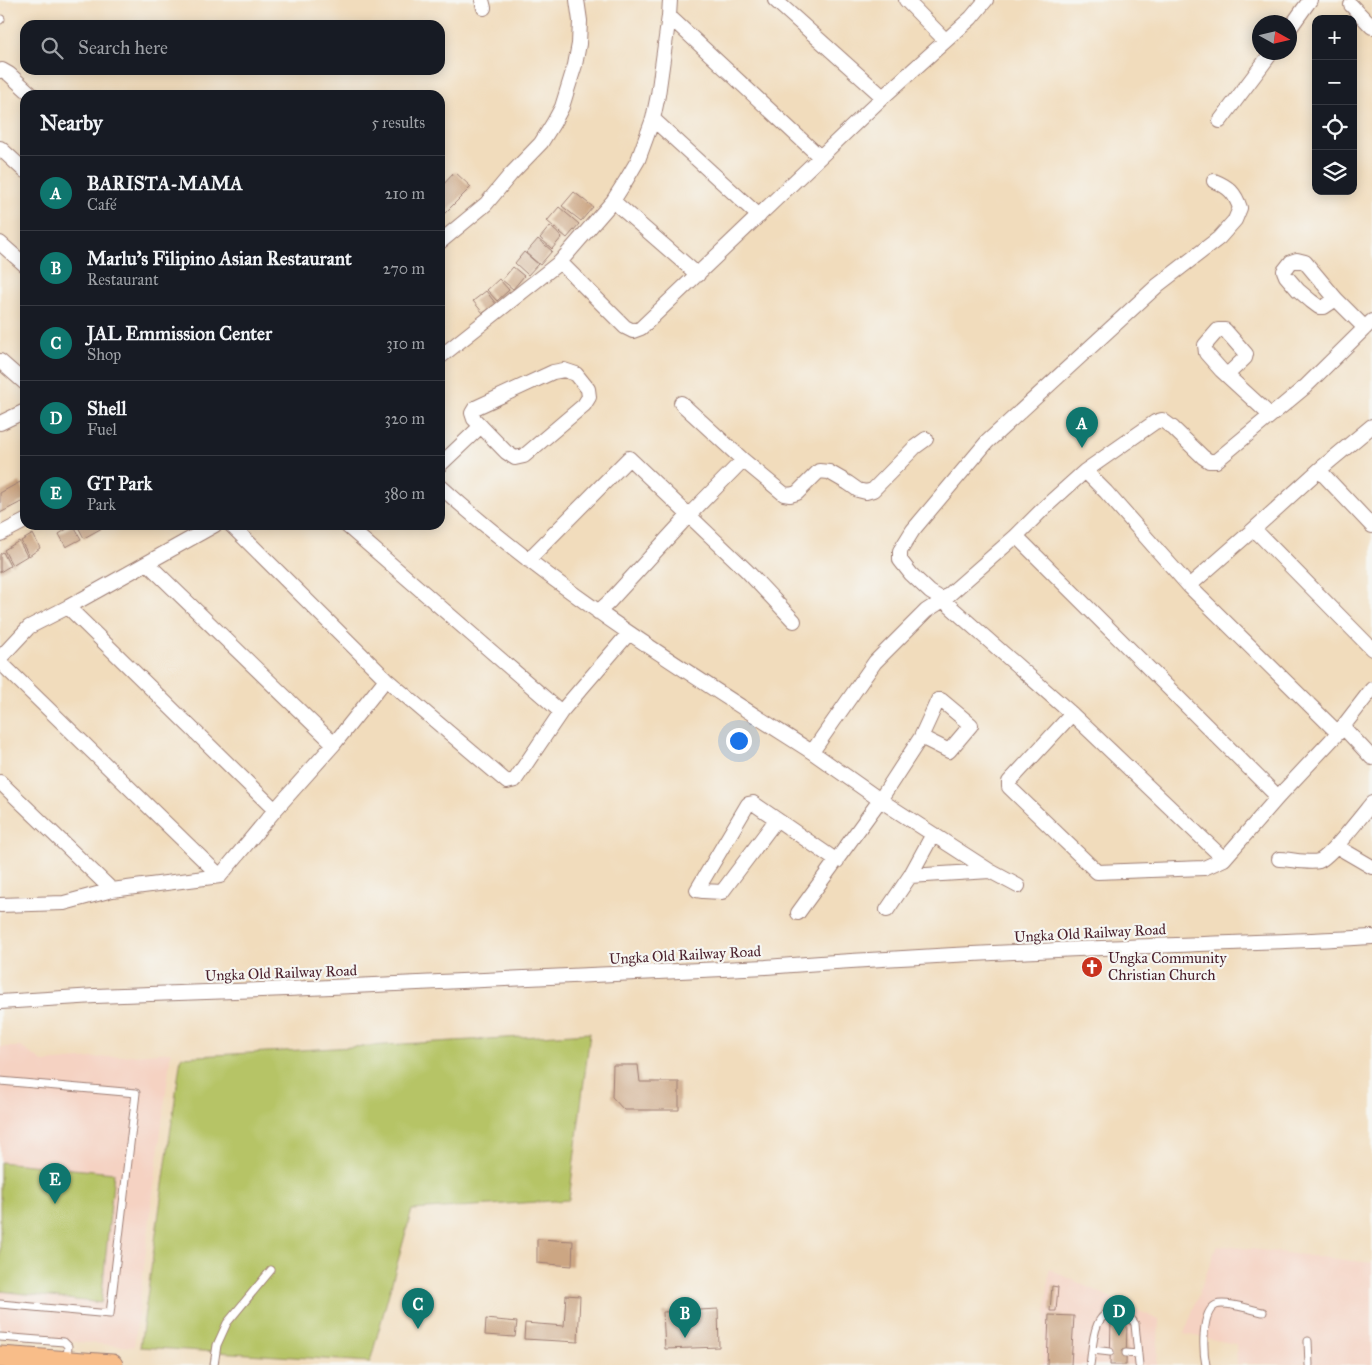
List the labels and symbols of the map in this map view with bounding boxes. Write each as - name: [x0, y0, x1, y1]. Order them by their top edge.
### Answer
- north arrow: [1252, 15, 1297, 60]
- pin: A: [1066, 407, 1098, 448]
- your location: [726, 728, 752, 754]
- street label: Ungka Old Railway Road: [1013, 920, 1167, 946]
- street label: Ungka Old Railway Road: [608, 942, 762, 968]
- place label: Ungka Community Christian Church: [1108, 949, 1228, 984]
- church icon: Ungka Community Christian Church: [1080, 955, 1104, 979]
- street label: Ungka Old Railway Road: [205, 961, 358, 985]
- pin: E: [39, 1163, 71, 1204]
- pin: C: [402, 1288, 434, 1329]
- pin: D: [1103, 1295, 1135, 1336]
- pin: B: [669, 1297, 701, 1338]

